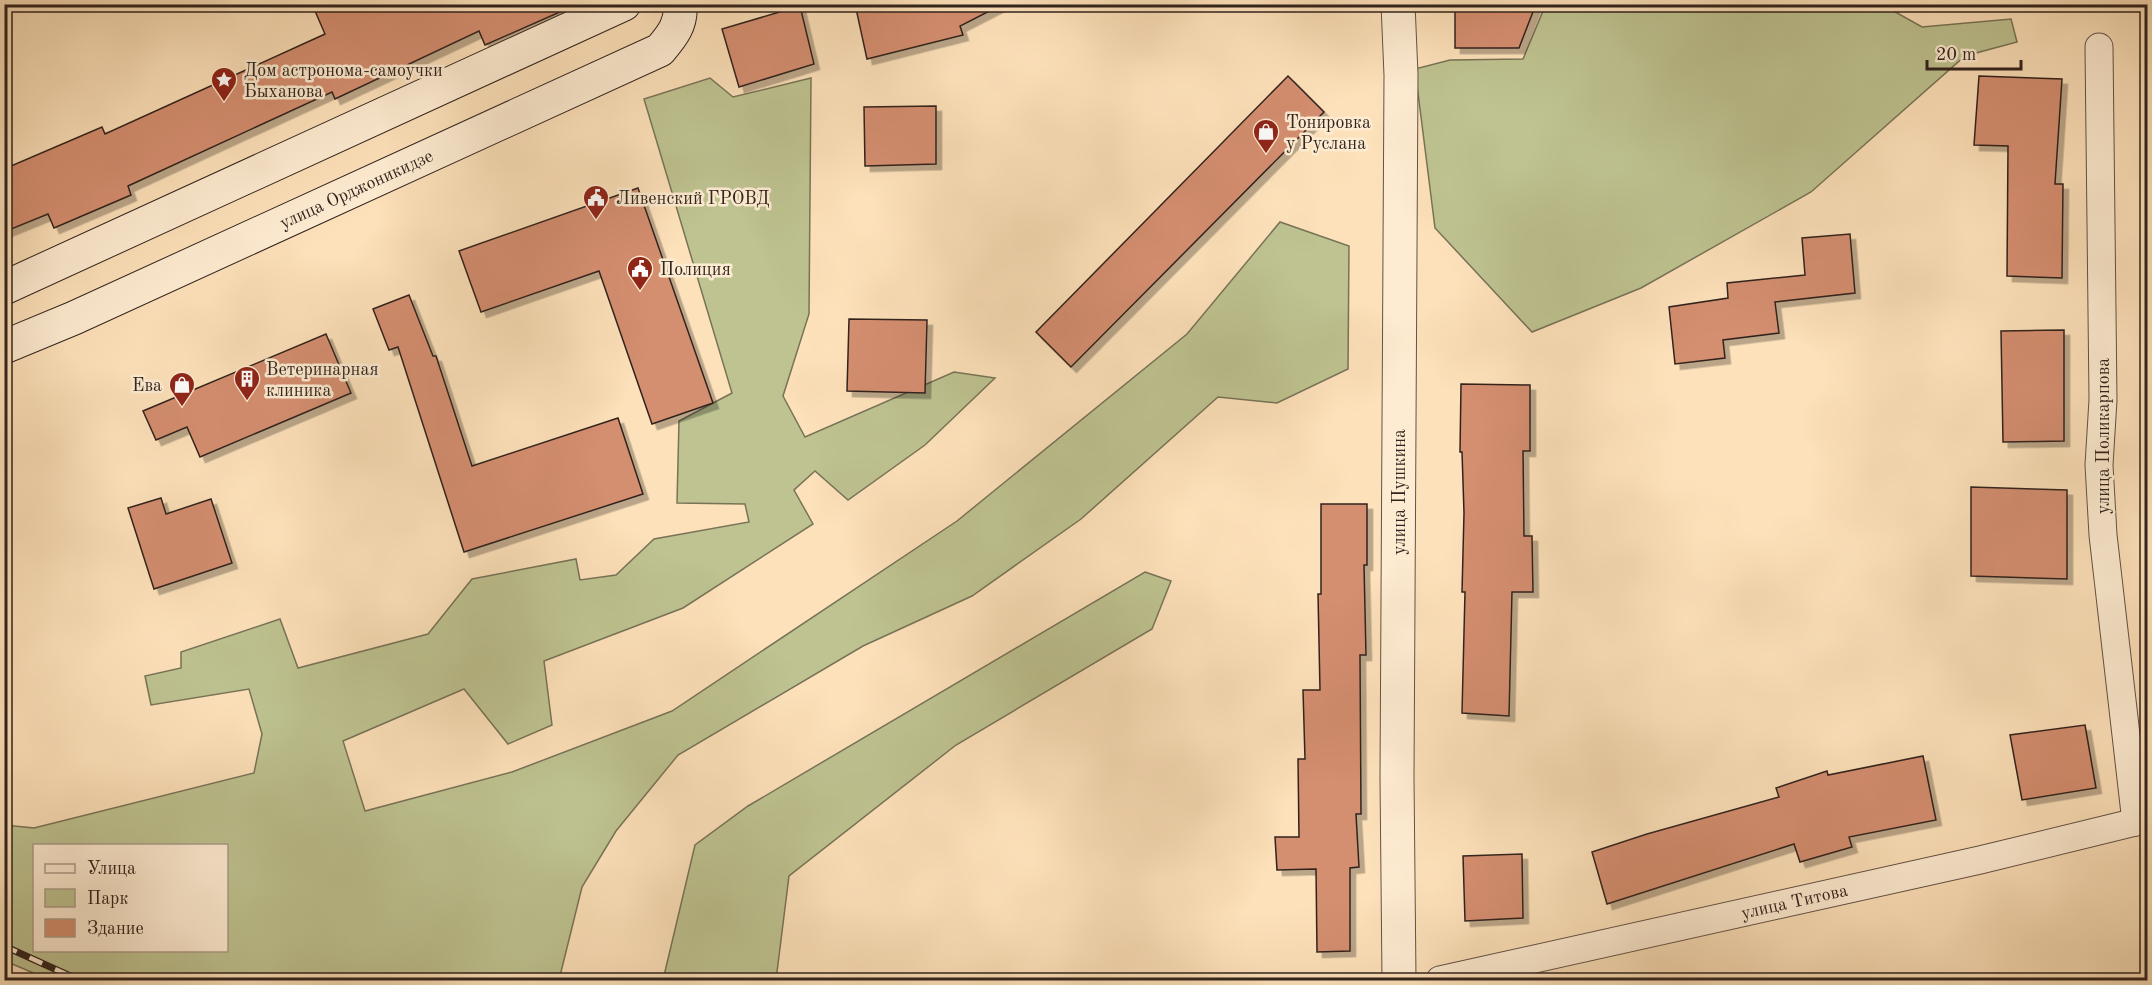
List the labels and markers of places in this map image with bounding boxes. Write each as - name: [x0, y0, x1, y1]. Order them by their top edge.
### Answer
- place label: Дом астронома-самоучки Быханова: [244, 62, 443, 101]
- place icon: Дом астронома-самоучки Быханова: [209, 65, 239, 103]
- place label: Тонировка у Руслана: [1286, 114, 1371, 153]
- shop icon: Тонировка у Руслана: [1251, 117, 1281, 155]
- public building icon: Ливенский ГРОВД: [581, 183, 611, 221]
- place label: Ливенский ГРОВД: [616, 190, 770, 208]
- public building icon: Полиция: [625, 254, 655, 292]
- place label: Полиция: [660, 261, 731, 279]
- place label: Ветеринарная клиника: [266, 361, 379, 400]
- building icon: Ветеринарная клиника: [232, 364, 262, 402]
- shop icon: Ева: [167, 370, 197, 408]
- place label: Ева: [132, 377, 162, 395]

